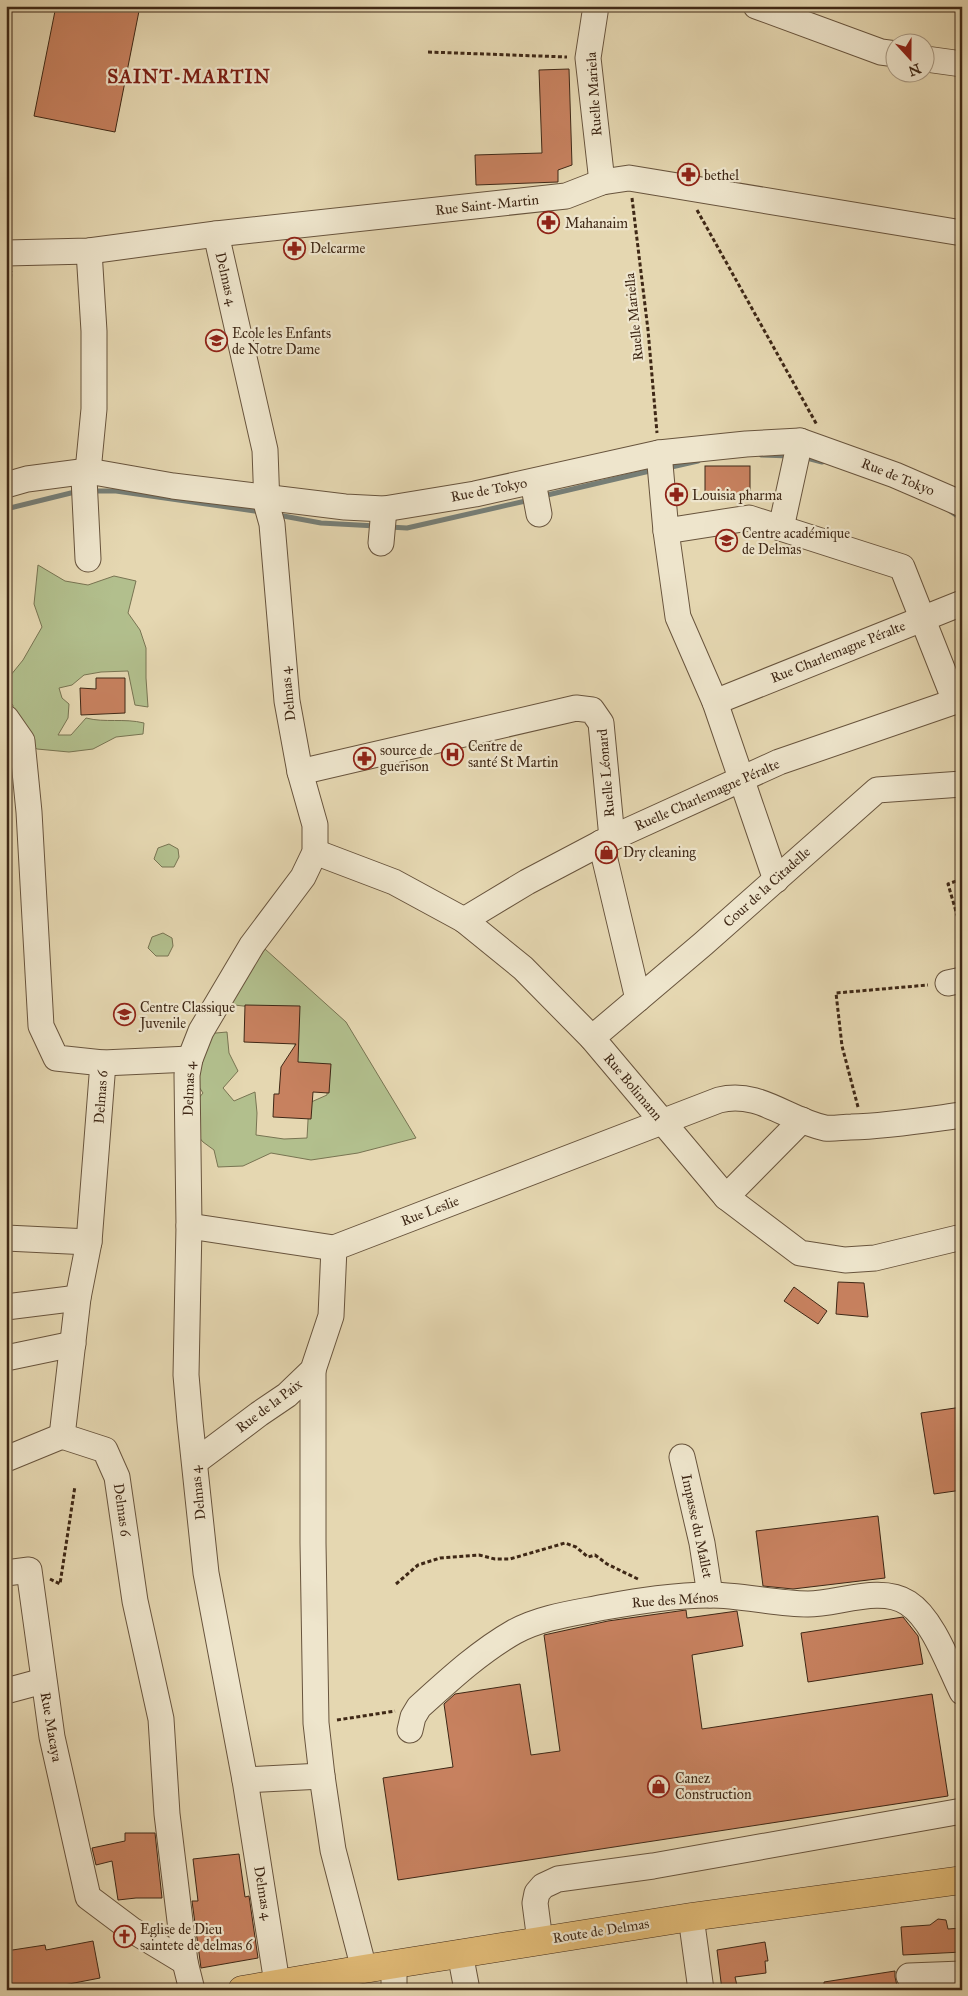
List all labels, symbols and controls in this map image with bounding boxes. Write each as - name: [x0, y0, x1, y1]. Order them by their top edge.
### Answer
- north arrow: [886, 32, 936, 82]
- street label: Ruelle Mariela: [583, 51, 605, 137]
- text: N: [906, 60, 923, 80]
- district label: SAINT-MARTIN: [107, 65, 271, 88]
- pharmacy icon: bethel: [676, 163, 700, 187]
- place label: bethel: [704, 167, 739, 184]
- street label: Rue Saint-Martin: [434, 191, 540, 219]
- pharmacy icon: Mahanaim: [537, 211, 561, 235]
- place label: Mahanaim: [565, 215, 628, 232]
- pharmacy icon: Delcarme: [282, 236, 306, 260]
- place label: Delcarme: [310, 240, 365, 257]
- street label: Delmas 4: [212, 251, 241, 309]
- street label: Ruelle Mariella: [621, 272, 647, 362]
- place label: Ecole les Enfants de Notre Dame: [232, 325, 331, 358]
- school or university icon: Ecole les Enfants de Notre Dame: [204, 329, 228, 353]
- street label: Rue de Tokyo: [859, 455, 937, 499]
- street label: Rue de Tokyo: [449, 474, 529, 506]
- pharmacy icon: Louisia pharma: [664, 483, 688, 507]
- place label: Louisia pharma: [692, 487, 782, 504]
- place label: Centre académique de Delmas: [742, 525, 850, 558]
- school or university icon: Centre académique de Delmas: [714, 529, 738, 553]
- street label: Rue Charlemagne Péralte: [768, 617, 908, 687]
- street label: Delmas 4: [277, 665, 299, 722]
- street label: Ruelle Léonard: [594, 728, 618, 818]
- place label: Centre de santé St Martin: [468, 738, 559, 771]
- place label: source de guerison: [380, 742, 433, 775]
- hospital icon: Centre de santé St Martin: [440, 742, 464, 766]
- pharmacy icon: source de guerison: [352, 746, 376, 770]
- street label: Ruelle Charlemagne Péralte: [632, 755, 782, 835]
- shop icon: Dry cleaning: [595, 840, 619, 864]
- street label: Cour de la Citadelle: [720, 843, 814, 931]
- place label: Dry cleaning: [623, 844, 696, 861]
- place label: Centre Classique Juvenile: [138, 999, 235, 1033]
- school or university icon: Centre Classique Juvenile: [112, 1003, 136, 1027]
- street label: Rue Bolimann: [600, 1050, 666, 1125]
- street label: Delmas 4: [180, 1060, 198, 1116]
- street label: Delmas 6: [91, 1069, 111, 1124]
- street label: Rue Leslie: [399, 1192, 462, 1230]
- street label: Rue de la Paix: [233, 1375, 306, 1436]
- street label: Delmas 4: [187, 1464, 209, 1521]
- street label: Impasse du Mallet: [678, 1472, 716, 1580]
- street label: Delmas 6: [110, 1482, 134, 1539]
- street label: Rue des Ménos: [631, 1588, 719, 1612]
- street label: Rue Macaya: [37, 1691, 66, 1763]
- place label: Canez Construction: [675, 1770, 752, 1803]
- shop icon: Canez Construction: [647, 1774, 671, 1798]
- street label: Delmas 4: [250, 1865, 276, 1922]
- street label: Route de Delmas: [552, 1915, 650, 1947]
- place label: Eglise de Dieu saintete de delmas 6: [140, 1921, 253, 1954]
- church icon: Eglise de Dieu saintete de delmas 6: [112, 1925, 136, 1949]

